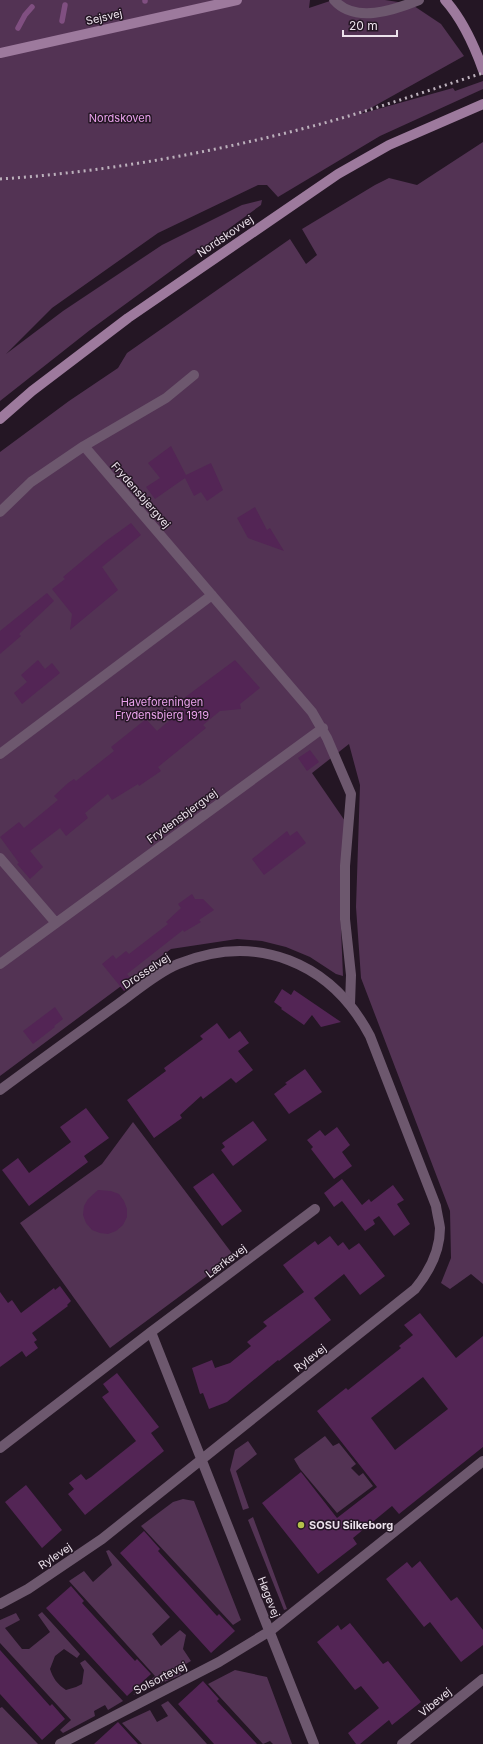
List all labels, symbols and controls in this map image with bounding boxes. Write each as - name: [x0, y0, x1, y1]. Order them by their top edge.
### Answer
- street label: Sejsvej: [84, 6, 124, 28]
- scale bar: [343, 12, 397, 38]
- text: 20 m: [349, 18, 378, 33]
- park label: Nordskoven: [89, 111, 151, 125]
- street label: Nordskovvej: [194, 212, 256, 260]
- street label: Frydensbjergvej: [108, 459, 174, 531]
- park label: Haveforeningen Frydensbjerg 1919: [115, 695, 209, 722]
- street label: Frydensbjergvej: [144, 786, 220, 846]
- street label: Drosselvej: [119, 950, 173, 992]
- street label: Lærkevej: [203, 1241, 249, 1281]
- street label: Rylevej: [291, 1341, 329, 1375]
- place label: SOSU Silkeborg: [309, 1518, 393, 1532]
- marker: SOSU Silkeborg: [296, 1520, 306, 1530]
- street label: Rylevej: [36, 1540, 74, 1572]
- street label: Høgevej: [255, 1575, 283, 1619]
- street label: Solsortevej: [131, 1659, 189, 1697]
- street label: Vibevej: [416, 1685, 454, 1719]

